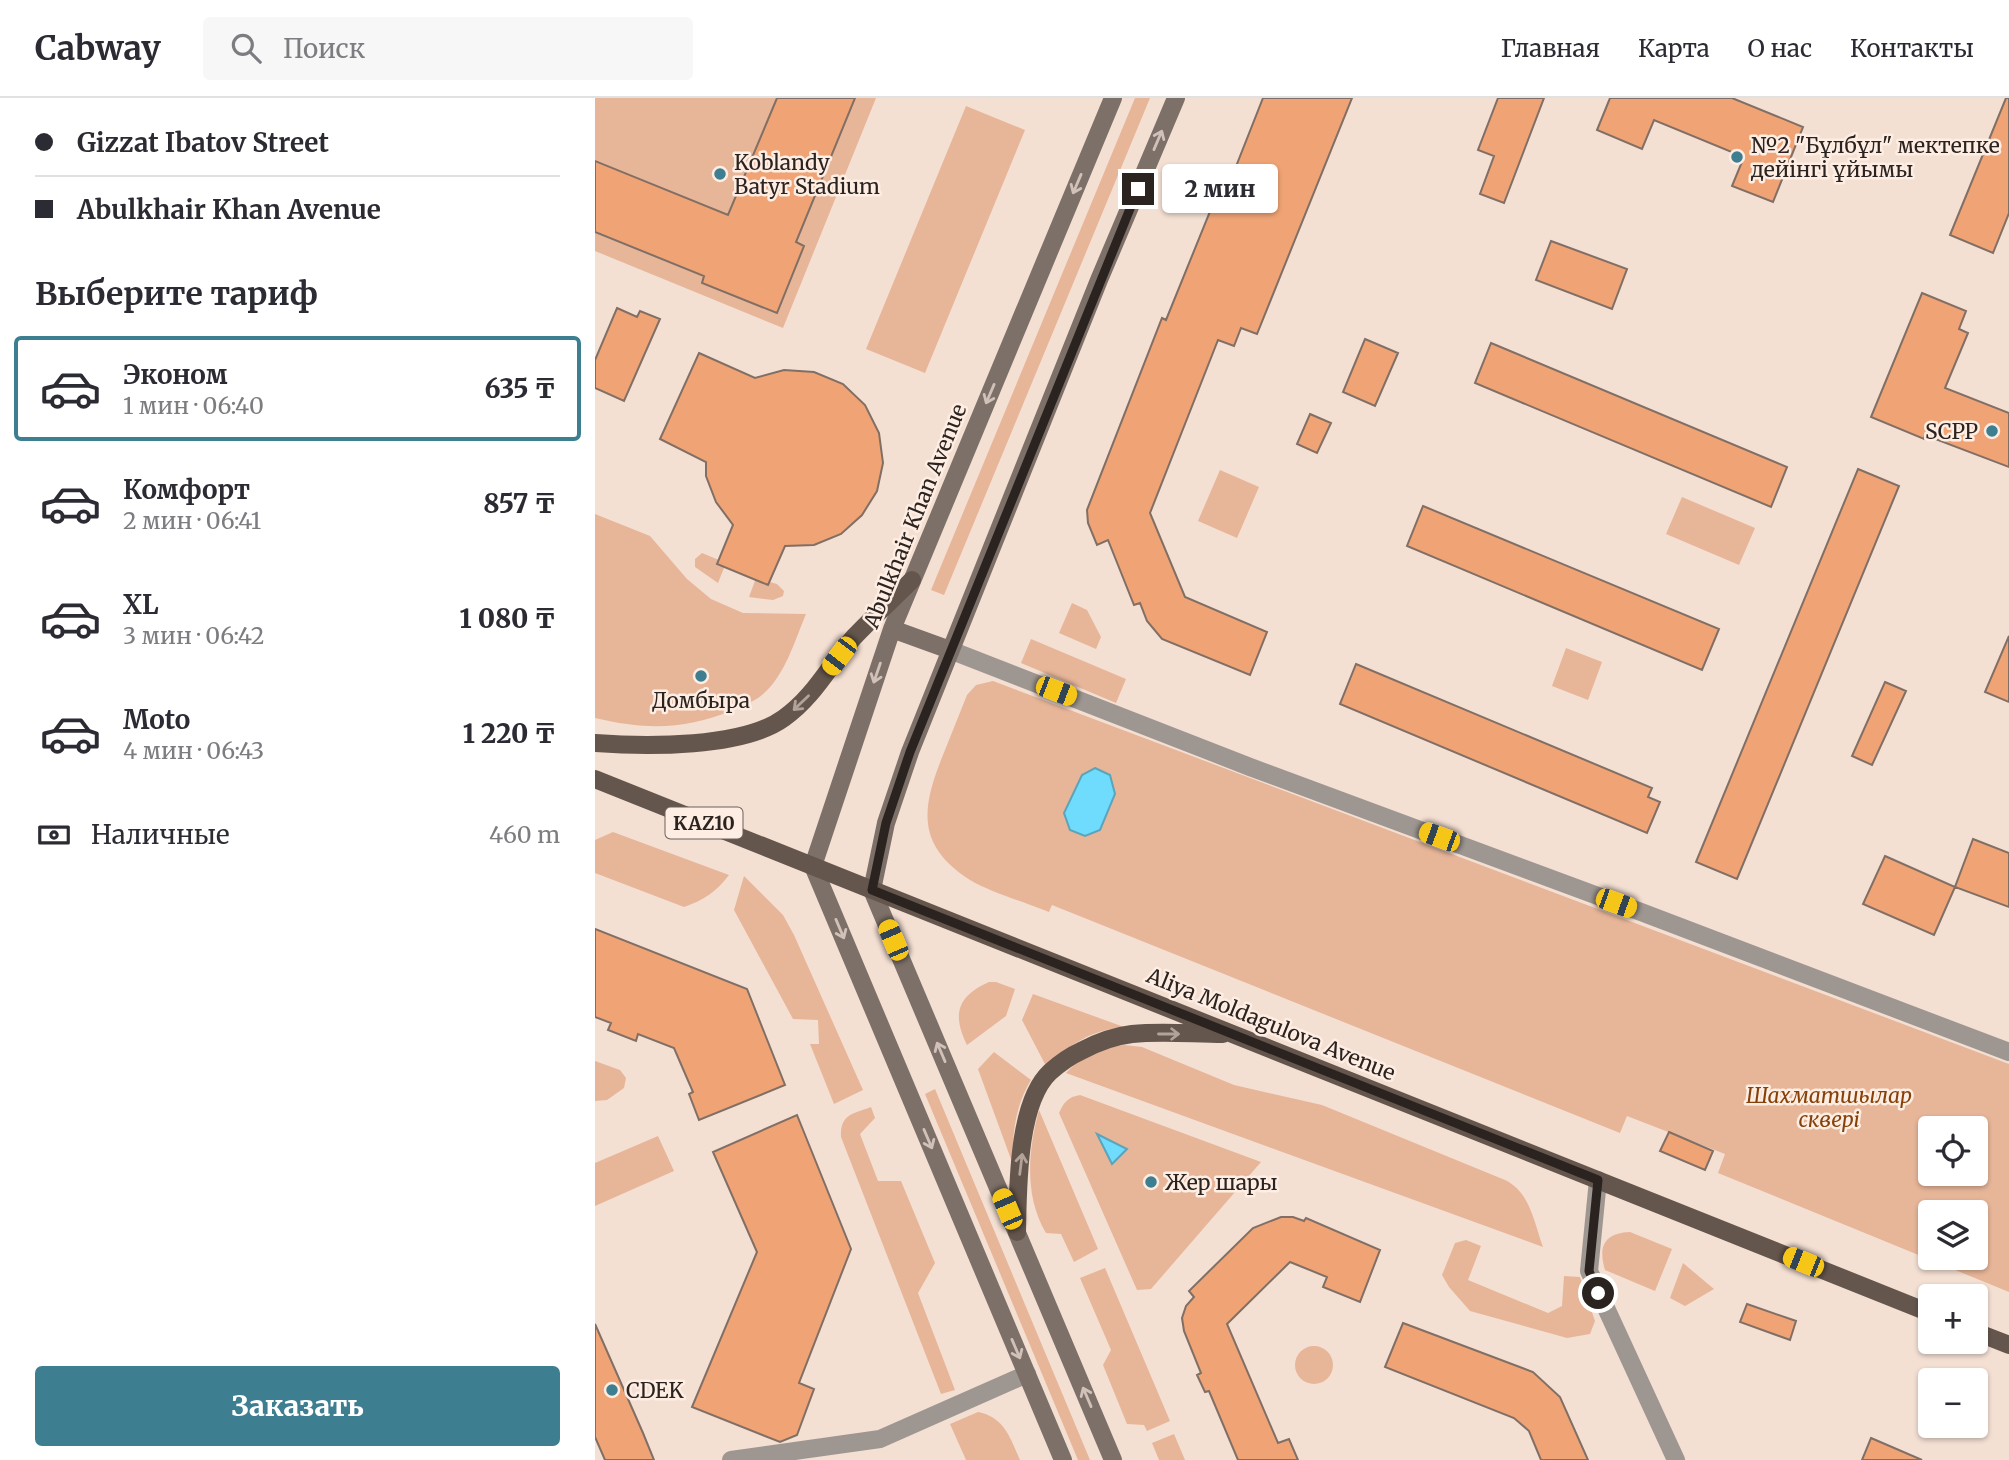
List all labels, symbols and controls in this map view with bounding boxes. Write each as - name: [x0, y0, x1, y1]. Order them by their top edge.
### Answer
- search box: [203, 17, 693, 80]
- text: Cabway: [35, 28, 161, 69]
- icon: search: [227, 29, 265, 67]
- text: Поиск: [283, 32, 365, 65]
- text: Главная: [1501, 33, 1600, 64]
- text: Карта: [1638, 33, 1710, 64]
- text: О нас: [1748, 33, 1812, 64]
- text: Контакты: [1850, 33, 1974, 64]
- text: Gizzat Ibatov Street: [77, 126, 329, 159]
- one-way arrow: [1152, 130, 1165, 152]
- place label: №2 "Бұлбұл" мектепке дейінгі ұйымы: [1750, 132, 2000, 183]
- place label: Koblandy Batyr Stadium: [734, 149, 880, 200]
- marker: №2 "Бұлбұл" мектепке дейінгі ұйымы: [1729, 149, 1745, 165]
- callout: 2 мин: [1163, 164, 1278, 214]
- marker: Koblandy Batyr Stadium: [712, 166, 728, 182]
- one-way arrow: [1070, 172, 1083, 194]
- route end: [1122, 173, 1154, 205]
- text: 2 мин: [1184, 174, 1256, 203]
- text: Abulkhair Khan Avenue: [77, 193, 381, 226]
- text: Выберите тариф: [35, 274, 318, 314]
- icon: car: [39, 357, 102, 420]
- text: Эконом: [123, 358, 228, 391]
- text: 635 ₸: [485, 372, 556, 405]
- one-way arrow: [983, 382, 996, 404]
- text: 1 мин · 06:40: [123, 391, 264, 420]
- street label: Abulkhair Khan Avenue: [857, 400, 972, 633]
- place label: SCPP: [1925, 418, 1978, 445]
- marker: SCPP: [1984, 423, 2000, 439]
- icon: car: [39, 472, 102, 535]
- text: Комфорт: [123, 473, 250, 506]
- text: 857 ₸: [483, 487, 556, 520]
- text: 2 мин · 06:41: [123, 506, 261, 535]
- icon: car: [39, 587, 102, 650]
- text: XL: [123, 588, 159, 621]
- text: 1 080 ₸: [460, 602, 556, 635]
- text: 3 мин · 06:42: [123, 621, 264, 650]
- car: [818, 633, 861, 679]
- one-way arrow: [870, 661, 882, 683]
- marker: Домбыра: [693, 668, 709, 684]
- car: [1033, 674, 1080, 708]
- place label: Домбыра: [652, 687, 750, 714]
- one-way arrow: [793, 695, 810, 712]
- icon: car: [39, 702, 102, 765]
- text: Moto: [123, 703, 190, 736]
- text: 1 220 ₸: [463, 717, 556, 750]
- text: 4 мин · 06:43: [123, 736, 264, 765]
- road number: KAZ10: [665, 808, 743, 838]
- icon: cash: [35, 816, 73, 854]
- text: Наличные: [91, 818, 229, 851]
- text: 460 m: [489, 820, 560, 849]
- car: [1416, 820, 1463, 854]
- car: [1593, 886, 1640, 920]
- car: [876, 917, 911, 963]
- one-way arrow: [834, 918, 847, 940]
- street label: Aliya Moldagulova Avenue: [1142, 961, 1399, 1086]
- one-way arrow: [1157, 1027, 1180, 1040]
- one-way arrow: [933, 1042, 946, 1064]
- park label: Шахматшылар сквері: [1746, 1082, 1912, 1133]
- map controls: [1918, 1116, 1988, 1438]
- button: locate: [1918, 1116, 1988, 1186]
- one-way arrow: [922, 1128, 935, 1149]
- one-way arrow: [1014, 1153, 1027, 1176]
- place label: Жер шары: [1165, 1169, 1278, 1196]
- marker: Жер шары: [1143, 1174, 1159, 1190]
- car: [990, 1186, 1025, 1232]
- button: layers: [1918, 1200, 1988, 1270]
- car: [1780, 1244, 1827, 1280]
- route start: [1582, 1277, 1614, 1309]
- button: +: [1918, 1284, 1988, 1354]
- one-way arrow: [1011, 1337, 1024, 1359]
- button: Заказать: [35, 1366, 560, 1446]
- button: −: [1918, 1368, 1988, 1438]
- place label: CDEK: [626, 1377, 684, 1404]
- marker: CDEK: [604, 1382, 620, 1398]
- one-way arrow: [1080, 1387, 1093, 1408]

